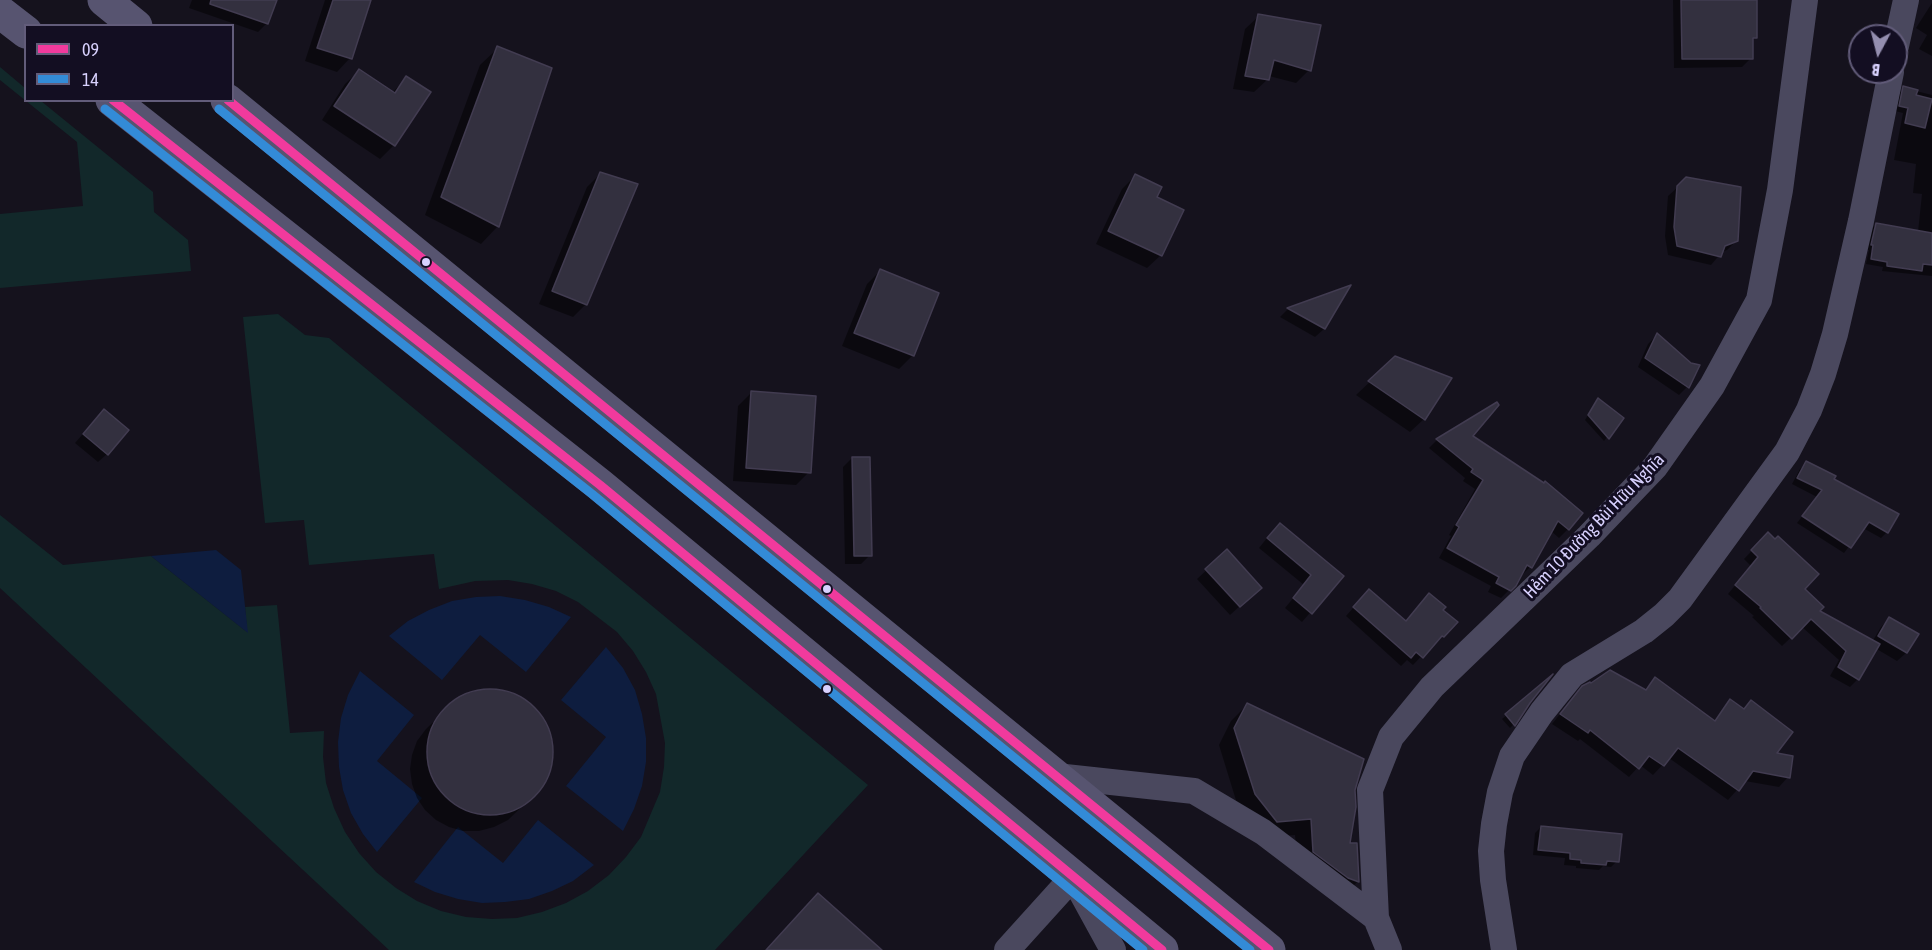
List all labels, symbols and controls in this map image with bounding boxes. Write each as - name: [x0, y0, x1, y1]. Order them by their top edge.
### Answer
- legend: [24, 24, 234, 102]
- north arrow: [1848, 24, 1908, 84]
- text: 09: [82, 39, 99, 60]
- text: B: [1871, 60, 1881, 79]
- text: 14: [82, 69, 99, 90]
- unlabelled marker: [420, 256, 432, 268]
- street label: Hẻm 10 Đường Bùi Hữu Nghĩa: [1519, 449, 1669, 603]
- unlabelled marker: [821, 583, 833, 595]
- unlabelled marker: [821, 683, 833, 695]

